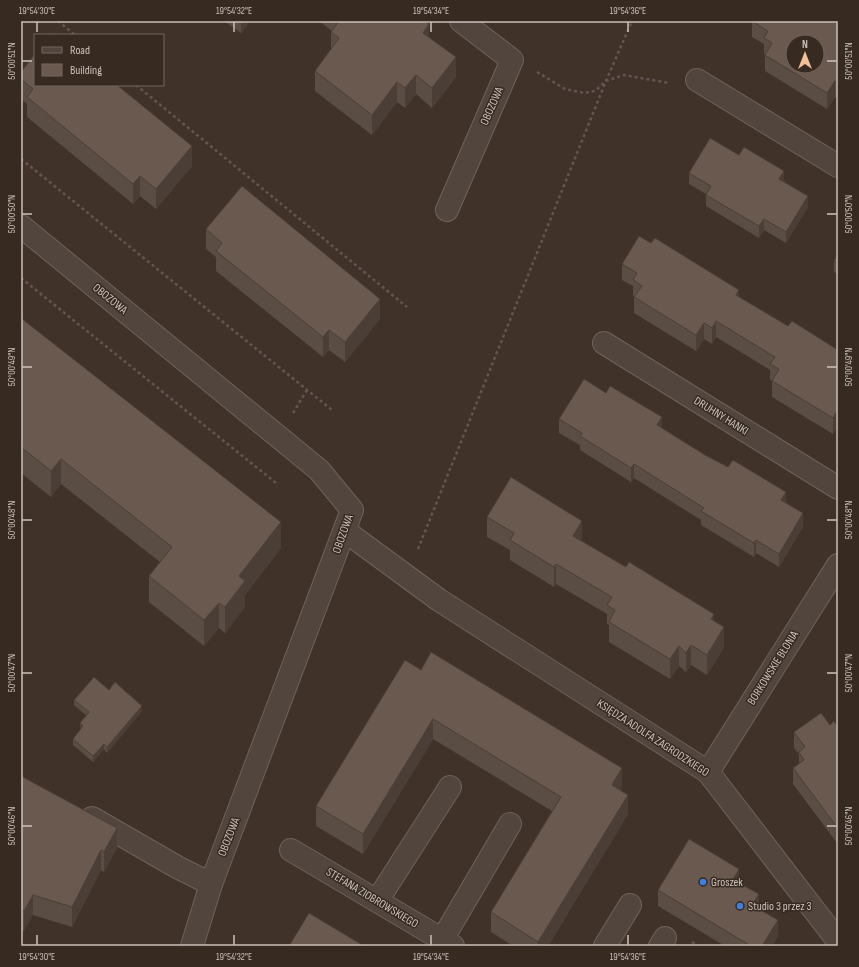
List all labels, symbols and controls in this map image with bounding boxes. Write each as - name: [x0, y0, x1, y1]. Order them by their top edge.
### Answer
- text: 19°54'30"E: [19, 5, 55, 17]
- text: 19°54'32"E: [216, 5, 252, 17]
- text: 19°54'34"E: [413, 5, 449, 17]
- text: 19°54'36"E: [610, 5, 646, 17]
- legend: [34, 34, 164, 86]
- north arrow: [785, 34, 825, 74]
- text: N: [802, 38, 808, 51]
- text: 50°00'51"N: [6, 42, 18, 80]
- text: 50°00'51"N: [843, 42, 855, 80]
- text: Road: [70, 43, 90, 58]
- text: Building: [70, 63, 102, 78]
- street label: OBOZOWA: [477, 84, 507, 128]
- text: 50°00'50"N: [6, 195, 18, 233]
- text: 50°00'50"N: [843, 195, 855, 233]
- street label: OBOZOWA: [90, 280, 131, 318]
- text: 50°00'49"N: [6, 348, 18, 386]
- text: 50°00'49"N: [843, 348, 855, 386]
- street label: DRUHNY HANKI: [691, 393, 751, 439]
- text: 50°00'48"N: [6, 501, 18, 539]
- text: 50°00'48"N: [843, 501, 855, 539]
- street label: OBOZOWA: [329, 512, 357, 556]
- street label: BORKOWSKIE BŁONIA: [744, 627, 802, 708]
- text: 50°00'47"N: [6, 654, 18, 692]
- text: 50°00'47"N: [843, 654, 855, 692]
- street label: KSIĘDZA ADOLFA ZAGRODZKIEGO: [594, 696, 712, 780]
- text: 50°00'46"N: [6, 807, 18, 845]
- text: 50°00'46"N: [843, 807, 855, 845]
- street label: OBOZOWA: [215, 815, 244, 859]
- street label: STEFANA ZIOBROWSKIEGO: [323, 865, 421, 932]
- place label: Groszek: [711, 875, 743, 890]
- marker: Groszek: [698, 877, 708, 887]
- place label: Studio 3 przez 3: [748, 899, 812, 914]
- marker: Studio 3 przez 3: [735, 901, 745, 911]
- text: 19°54'30"E: [19, 951, 55, 963]
- text: 19°54'32"E: [216, 951, 252, 963]
- text: 19°54'34"E: [413, 951, 449, 963]
- text: 19°54'36"E: [610, 951, 646, 963]

